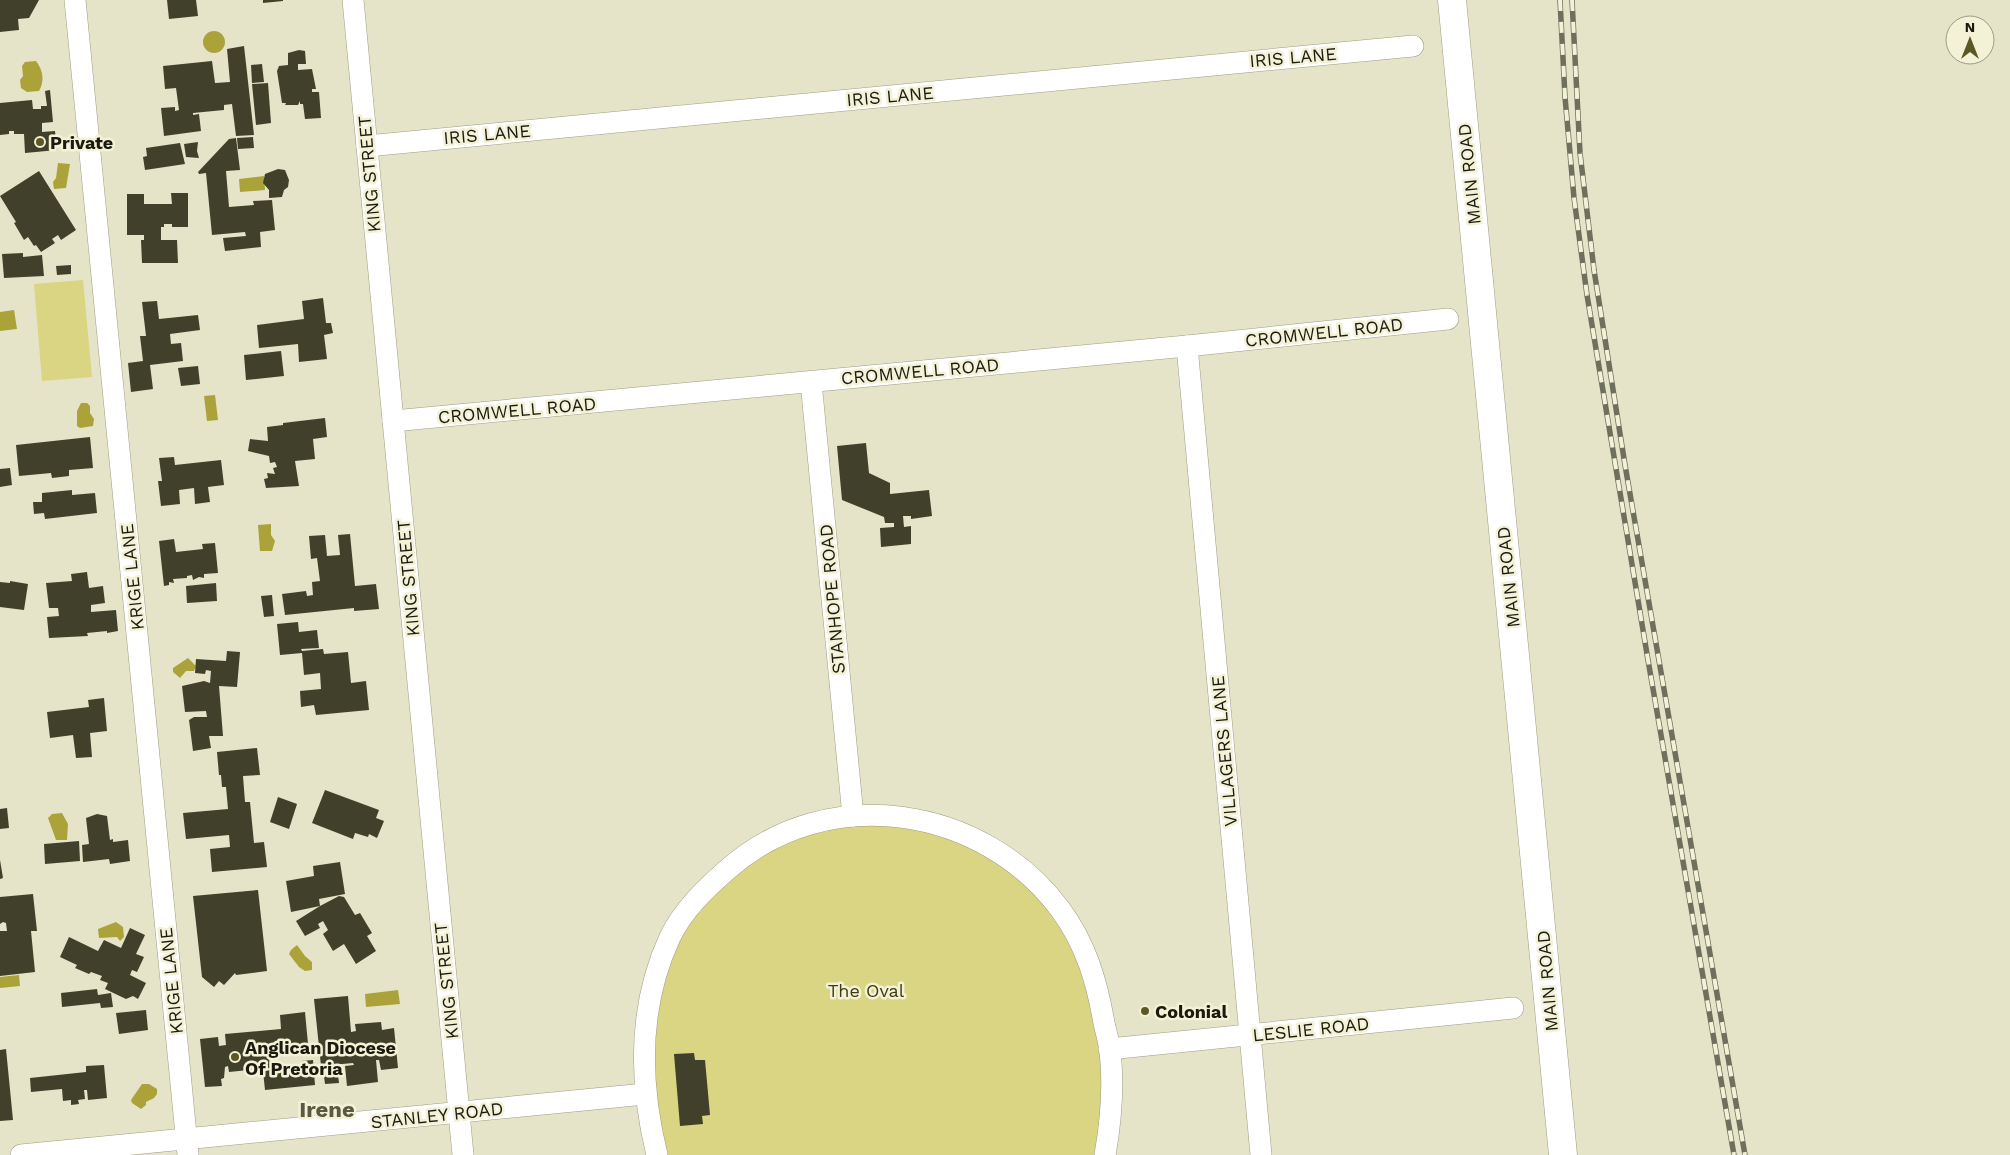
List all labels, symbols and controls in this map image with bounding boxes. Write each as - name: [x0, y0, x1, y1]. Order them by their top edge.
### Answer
- north arrow: [1945, 15, 1995, 65]
- text: N: [1965, 19, 1975, 35]
- street label: IRIS LANE: [1248, 43, 1338, 71]
- street label: IRIS LANE: [845, 82, 935, 110]
- street label: KING STREET: [353, 115, 385, 233]
- street label: IRIS LANE: [442, 120, 532, 148]
- street label: MAIN ROAD: [1453, 122, 1485, 226]
- place label: Private: [50, 132, 113, 153]
- marker: Private: [34, 136, 46, 148]
- street label: CROMWELL ROAD: [1244, 313, 1404, 351]
- street label: CROMWELL ROAD: [840, 354, 1000, 388]
- street label: CROMWELL ROAD: [437, 393, 597, 427]
- street label: KING STREET: [392, 519, 424, 637]
- street label: KRIGE LANE: [116, 523, 148, 631]
- street label: STANHOPE ROAD: [815, 523, 849, 675]
- street label: MAIN ROAD: [1492, 525, 1524, 629]
- street label: VILLAGERS LANE: [1207, 675, 1241, 827]
- street label: KING STREET: [429, 922, 463, 1040]
- street label: KRIGE LANE: [155, 927, 187, 1035]
- street label: MAIN ROAD: [1532, 929, 1562, 1033]
- park label: The Oval: [828, 980, 905, 1001]
- place label: Colonial: [1155, 1001, 1228, 1022]
- marker: Colonial: [1139, 1005, 1151, 1017]
- street label: LESLIE ROAD: [1252, 1012, 1370, 1046]
- place label: Anglican Diocese Of Pretoria: [245, 1037, 396, 1079]
- marker: Anglican Diocese Of Pretoria: [229, 1051, 241, 1063]
- district label: Irene: [299, 1097, 355, 1122]
- street label: STANLEY ROAD: [370, 1098, 504, 1132]

